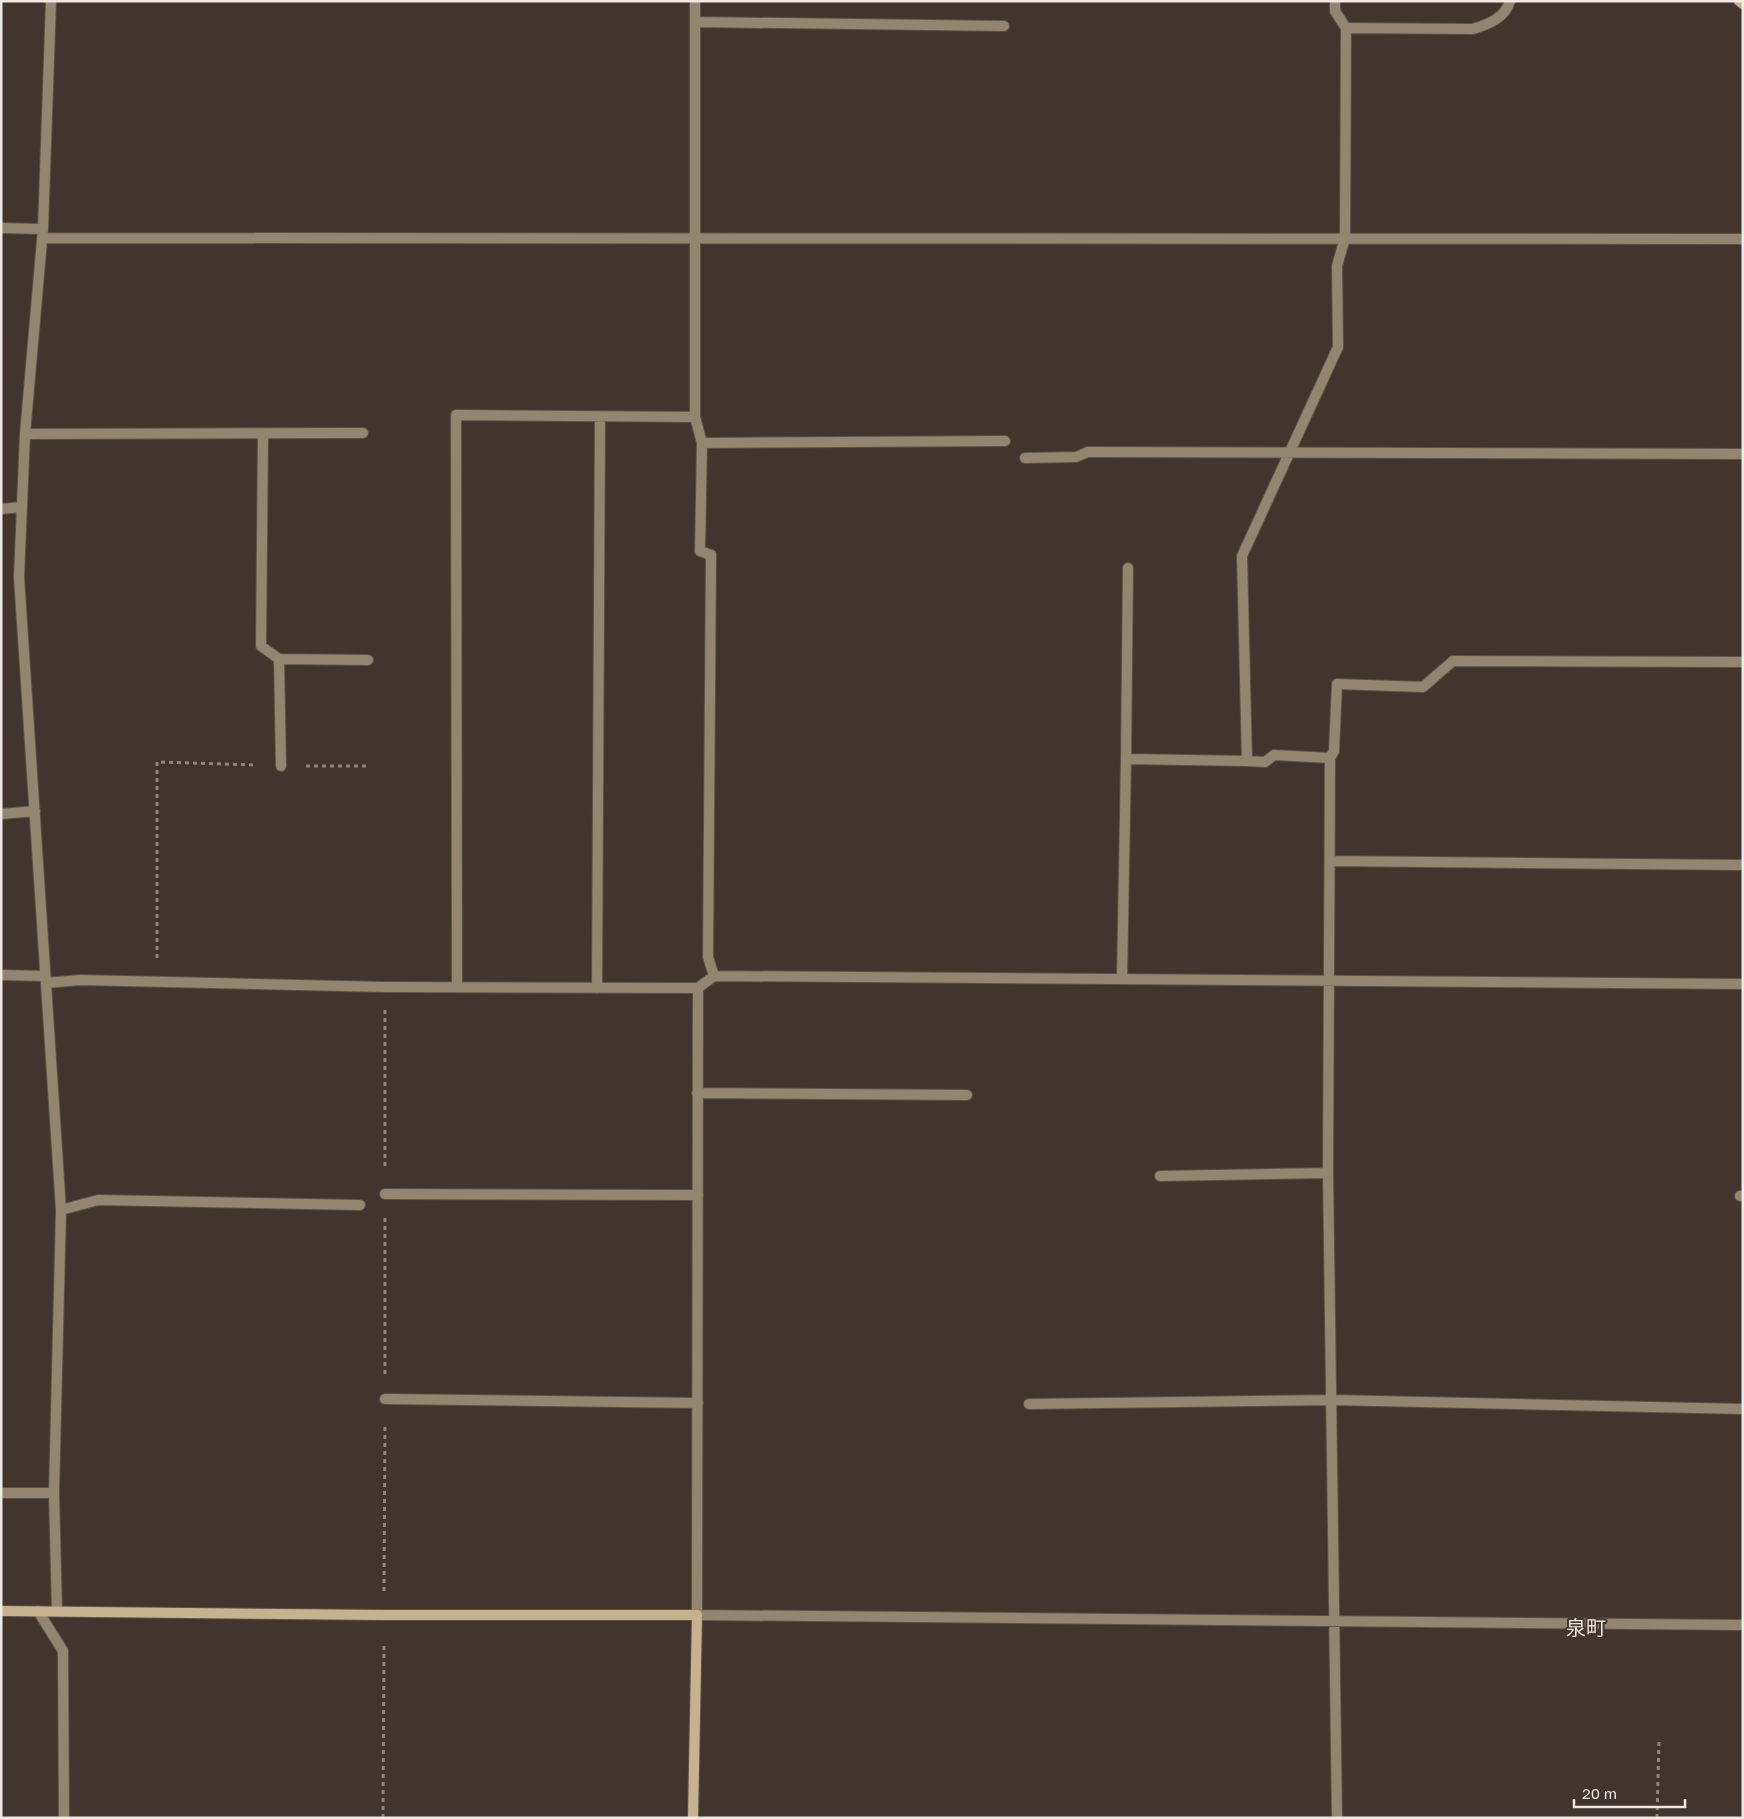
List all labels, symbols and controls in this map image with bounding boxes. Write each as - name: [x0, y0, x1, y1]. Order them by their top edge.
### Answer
- district label: 泉町: [1566, 1615, 1606, 1639]
- scale bar: [1574, 1776, 1685, 1808]
- text: 20 m: [1582, 1784, 1617, 1802]

